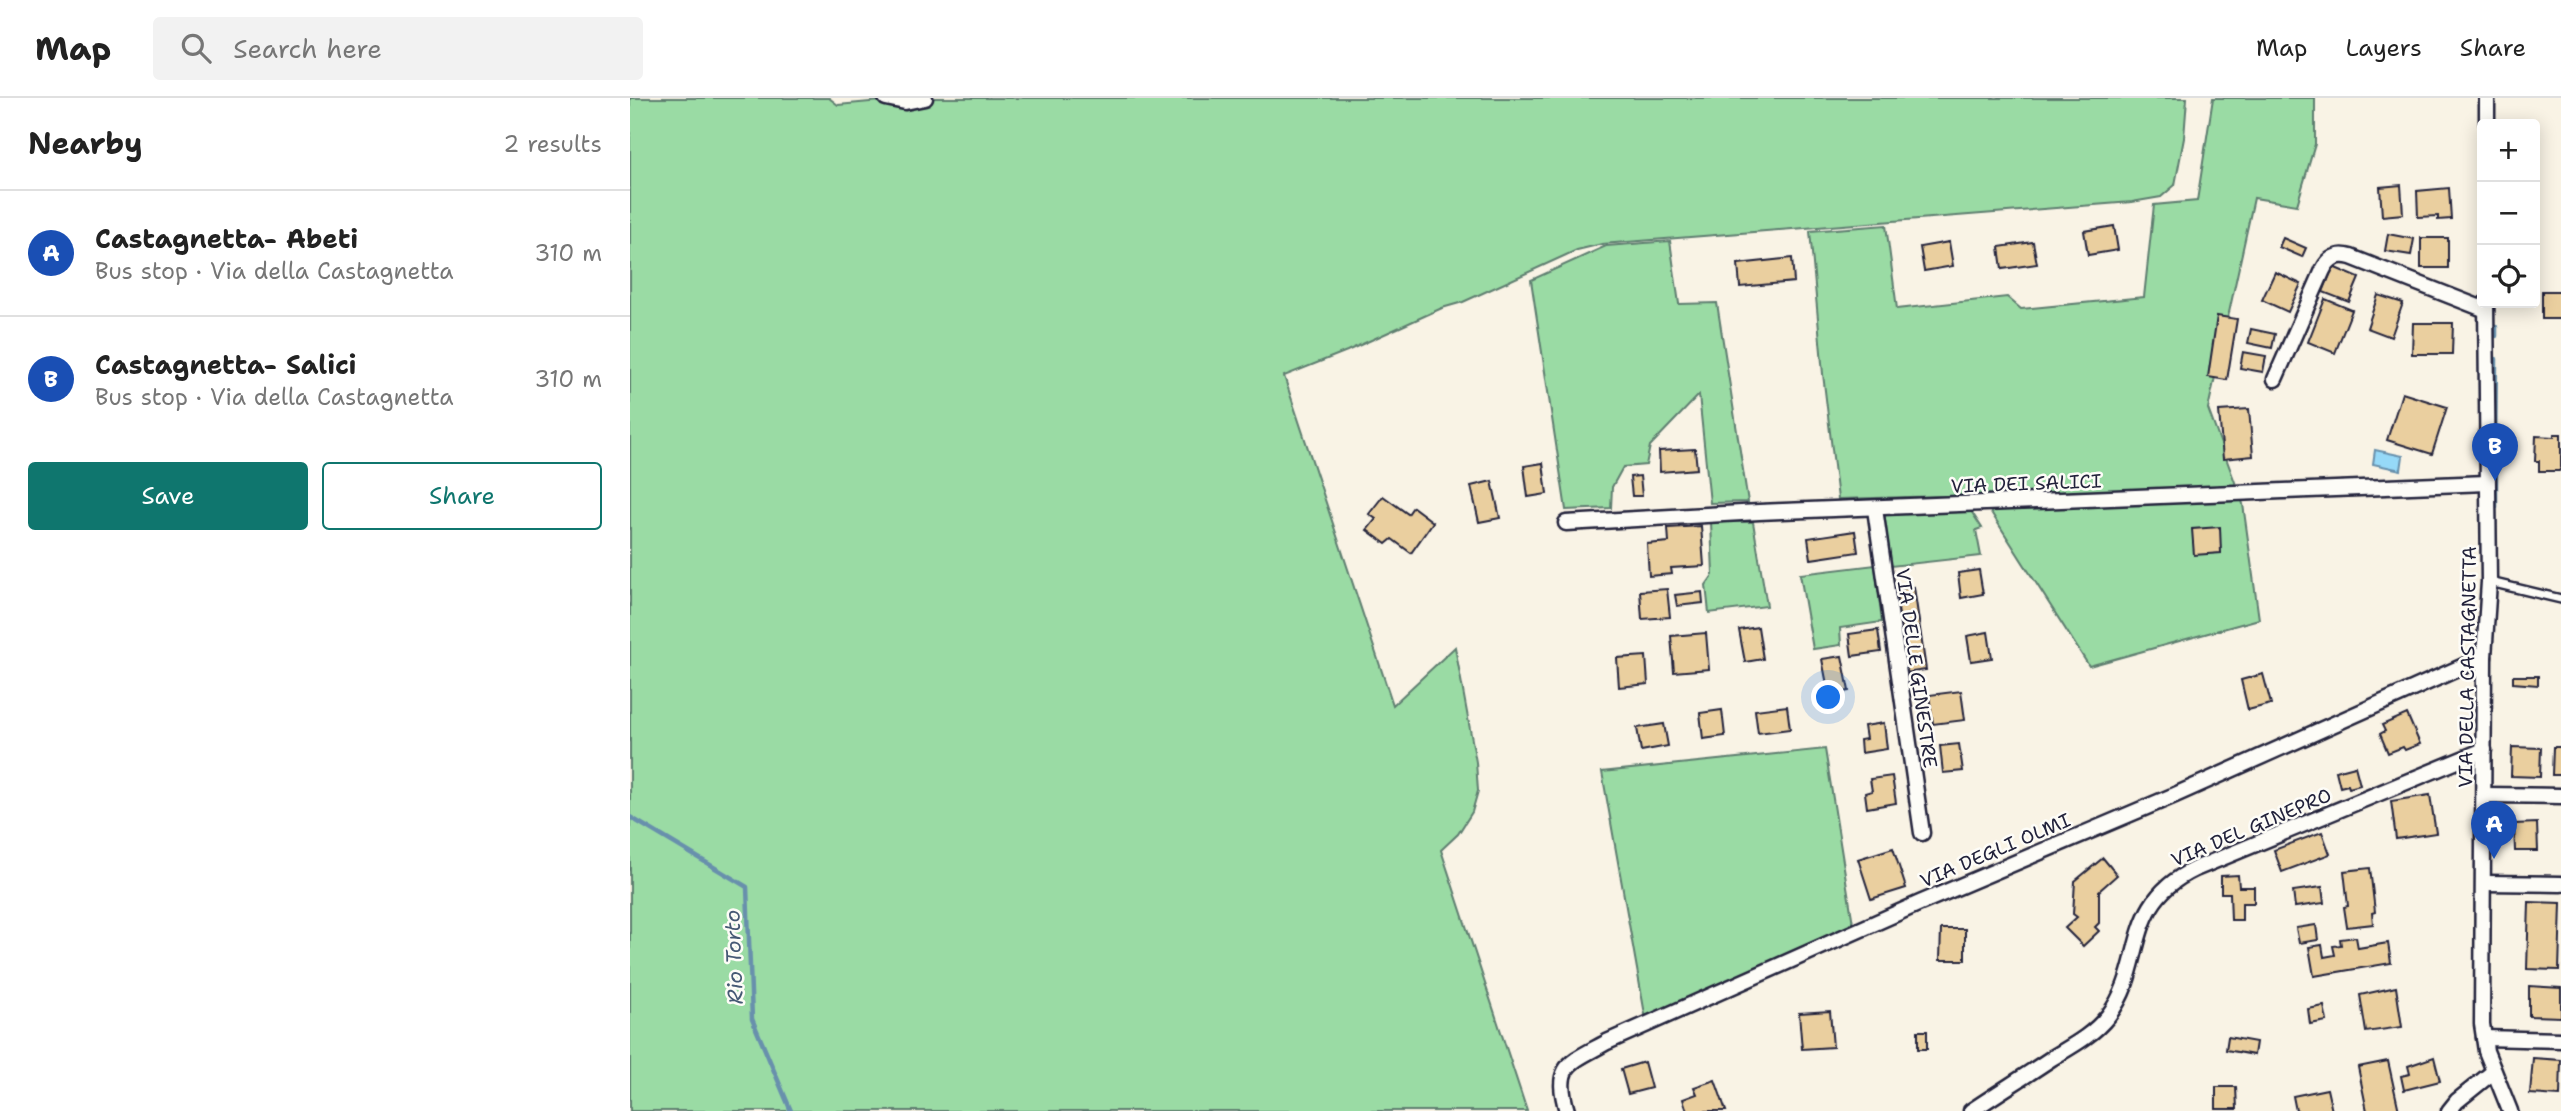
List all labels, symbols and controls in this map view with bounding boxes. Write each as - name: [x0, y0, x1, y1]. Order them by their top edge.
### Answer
- search box: [153, 17, 643, 80]
- text: Map: [35, 26, 111, 71]
- icon: search: [177, 29, 215, 67]
- text: Search here: [233, 31, 382, 66]
- text: Map: [2256, 32, 2307, 64]
- text: Layers: [2345, 32, 2422, 64]
- text: Share: [2460, 32, 2526, 64]
- map controls: [2477, 119, 2540, 308]
- button: +: [2477, 119, 2540, 182]
- text: Nearby: [28, 123, 143, 164]
- text: 2 results: [503, 129, 602, 159]
- button: −: [2477, 182, 2540, 245]
- text: Castagnetta- Abeti: [95, 221, 358, 256]
- text: A: [42, 238, 60, 268]
- text: 310 m: [534, 238, 602, 268]
- button: locate: [2477, 245, 2540, 308]
- text: Bus stop · Via della Castagnetta: [95, 256, 454, 286]
- text: Castagnetta- Salici: [95, 347, 357, 382]
- text: B: [44, 364, 58, 394]
- text: 310 m: [534, 364, 602, 394]
- text: Bus stop · Via della Castagnetta: [95, 382, 454, 412]
- pin: B: [2472, 423, 2518, 481]
- button: Save: [28, 462, 308, 530]
- button: Share: [322, 462, 602, 530]
- street label: VIA DEI SALICI: [1950, 468, 2102, 499]
- street label: VIA DELLA CASTAGNETTA: [2453, 546, 2482, 788]
- street label: VIA DELLE GINESTRE: [1890, 567, 1943, 770]
- your location: [1811, 680, 1845, 714]
- street label: VIA DEL GINEPRO: [2167, 782, 2335, 873]
- pin: A: [2471, 801, 2517, 859]
- street label: VIA DEGLI OLMI: [1916, 808, 2074, 893]
- water label: Rio Torto: [718, 909, 750, 1005]

